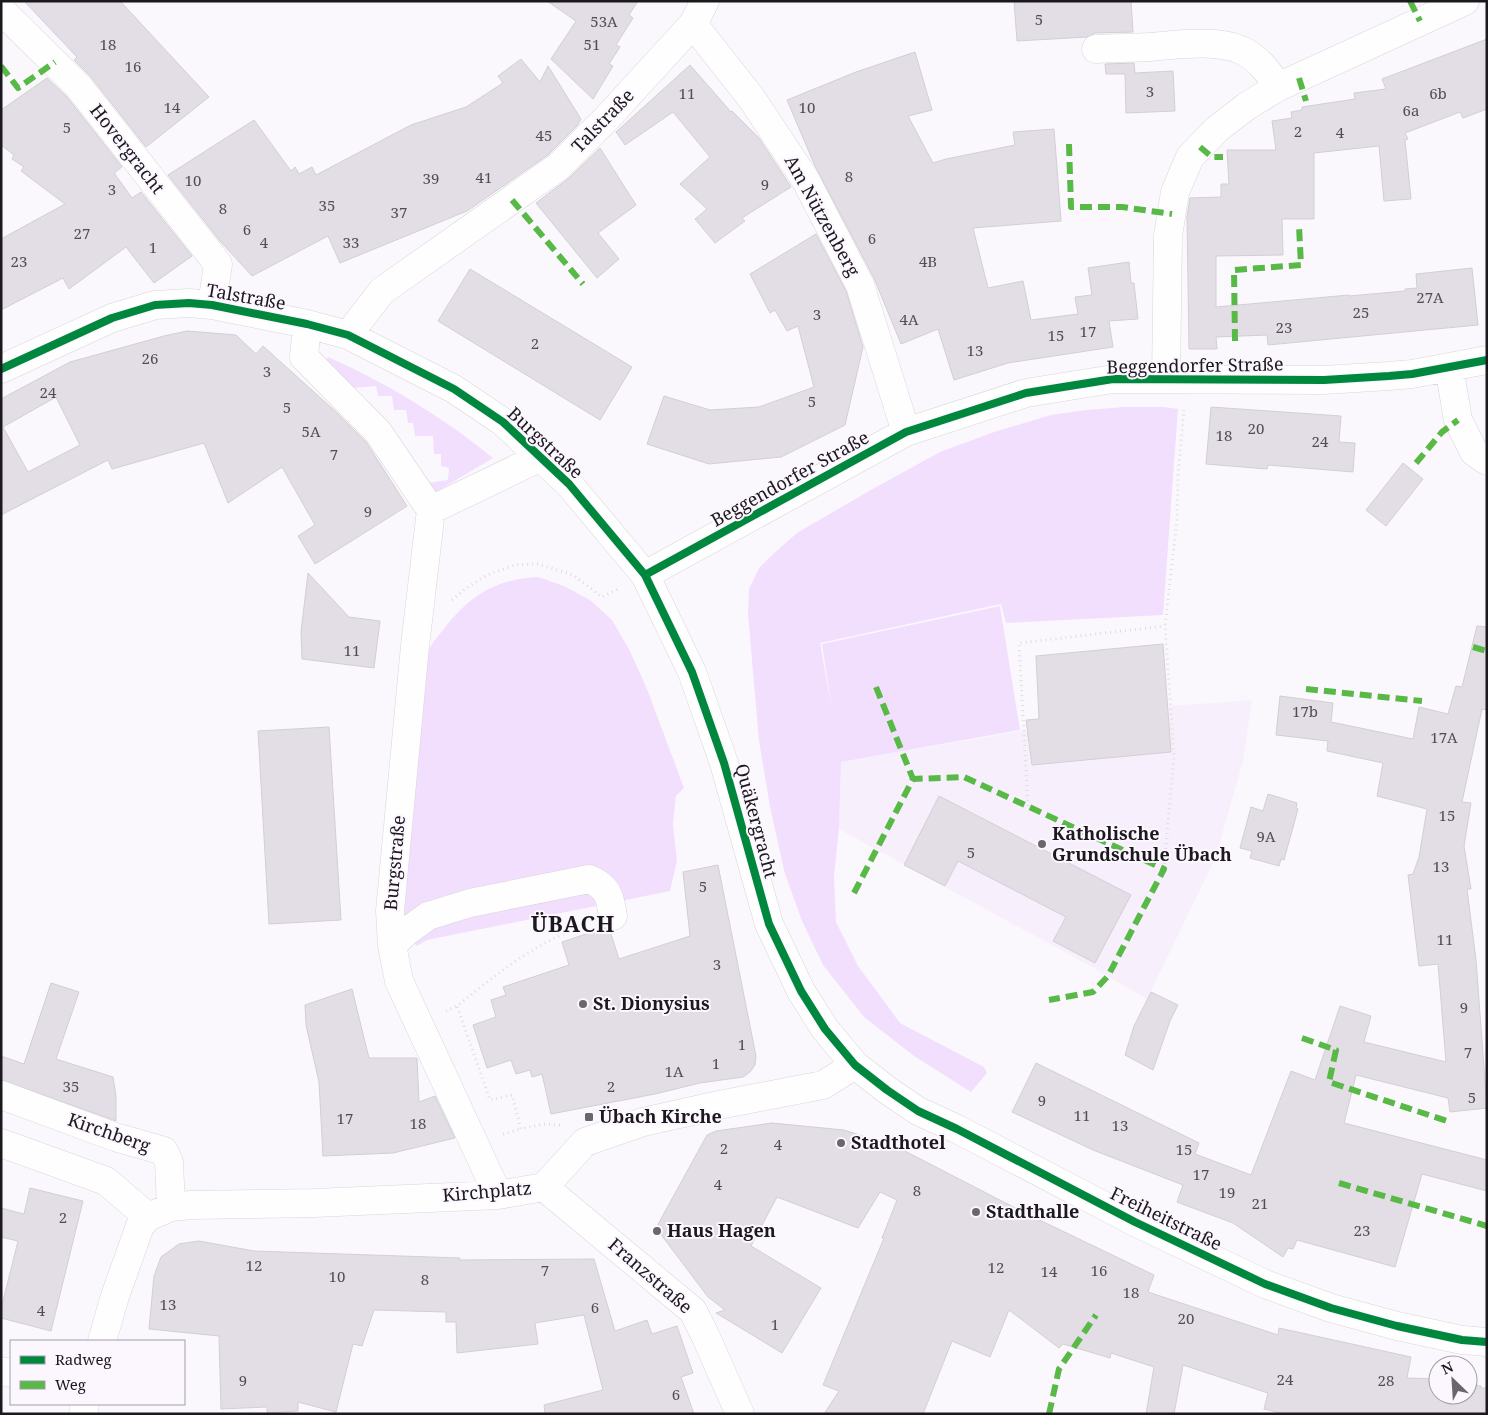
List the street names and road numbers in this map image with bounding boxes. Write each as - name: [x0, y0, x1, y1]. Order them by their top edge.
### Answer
- street label: Talstraße: [566, 83, 639, 157]
- street label: Hovergracht: [85, 99, 170, 198]
- street label: Am Nützenberg: [780, 151, 866, 281]
- street label: Talstraße: [205, 277, 288, 315]
- street label: Beggendorfer Straße: [1106, 351, 1284, 379]
- street label: Burgstraße: [503, 401, 589, 484]
- street label: Beggendorfer Straße: [706, 425, 873, 532]
- street label: Quäkergracht: [730, 761, 784, 881]
- street label: Burgstraße: [378, 814, 410, 911]
- street label: Kirchberg: [65, 1107, 154, 1157]
- street label: Kirchplatz: [441, 1175, 533, 1207]
- street label: Freiheitstraße: [1107, 1181, 1226, 1256]
- street label: Franzstraße: [604, 1232, 698, 1318]

